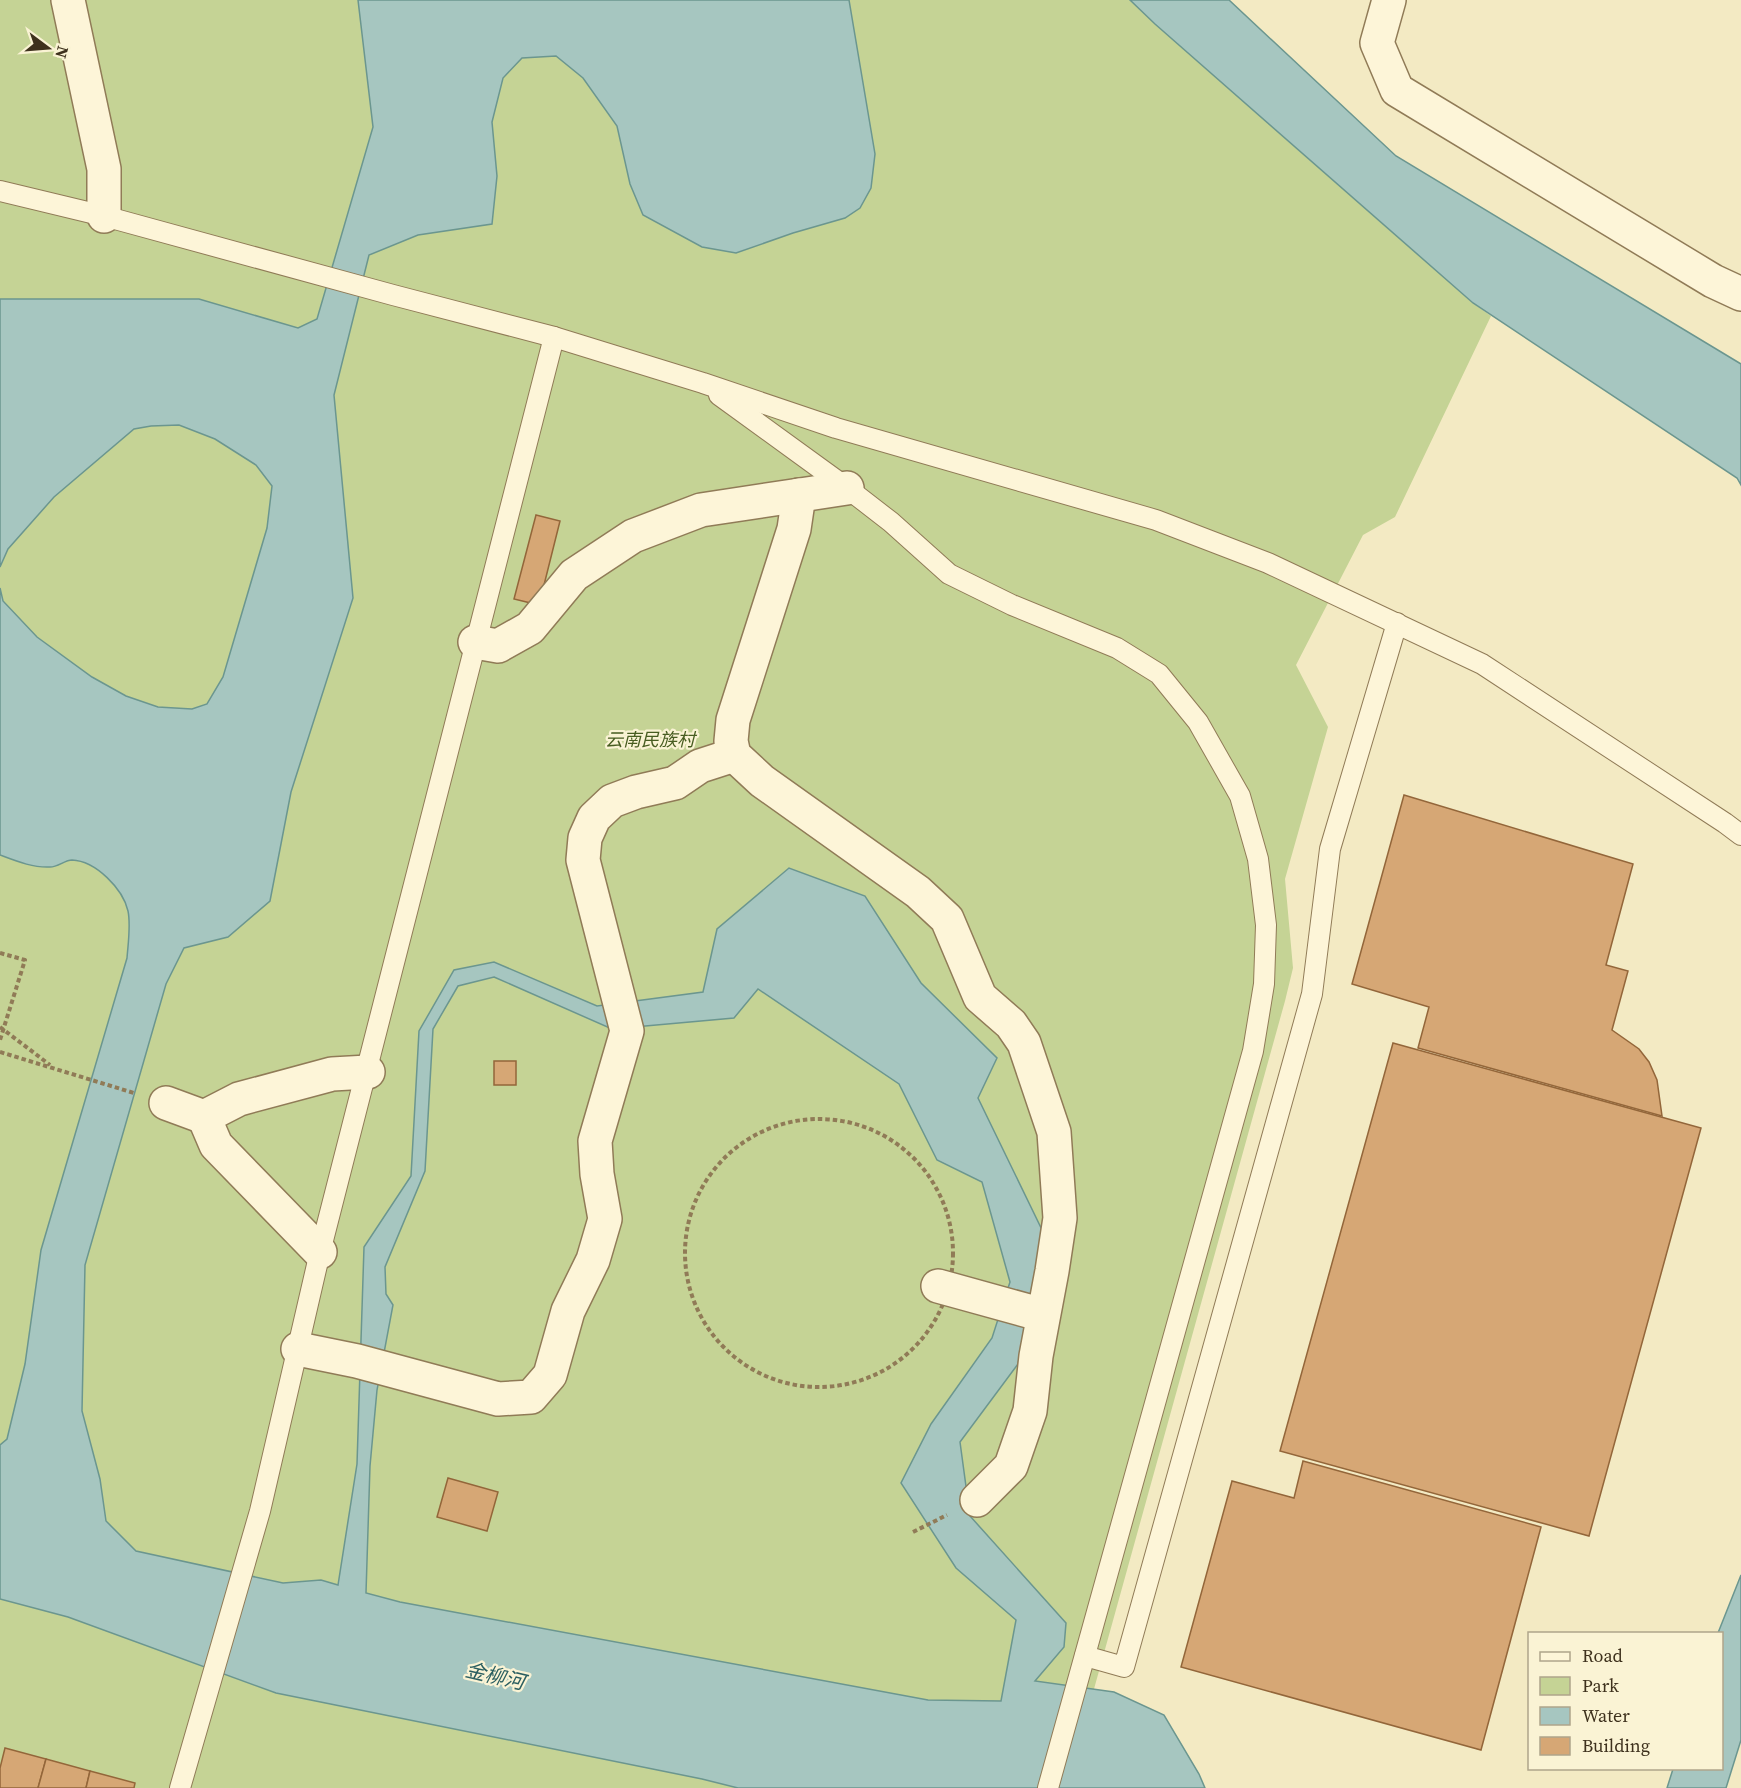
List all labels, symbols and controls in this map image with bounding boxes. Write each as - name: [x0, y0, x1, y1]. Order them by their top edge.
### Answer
- north arrow: [18, 18, 78, 78]
- text: N: [50, 44, 75, 61]
- park label: 云南民族村: [605, 727, 698, 752]
- legend: [1528, 1632, 1723, 1770]
- text: Road: [1582, 1643, 1623, 1668]
- water label: 金柳河: [463, 1656, 531, 1697]
- text: Park: [1582, 1673, 1619, 1698]
- text: Water: [1582, 1703, 1630, 1728]
- text: Building: [1582, 1733, 1650, 1758]

